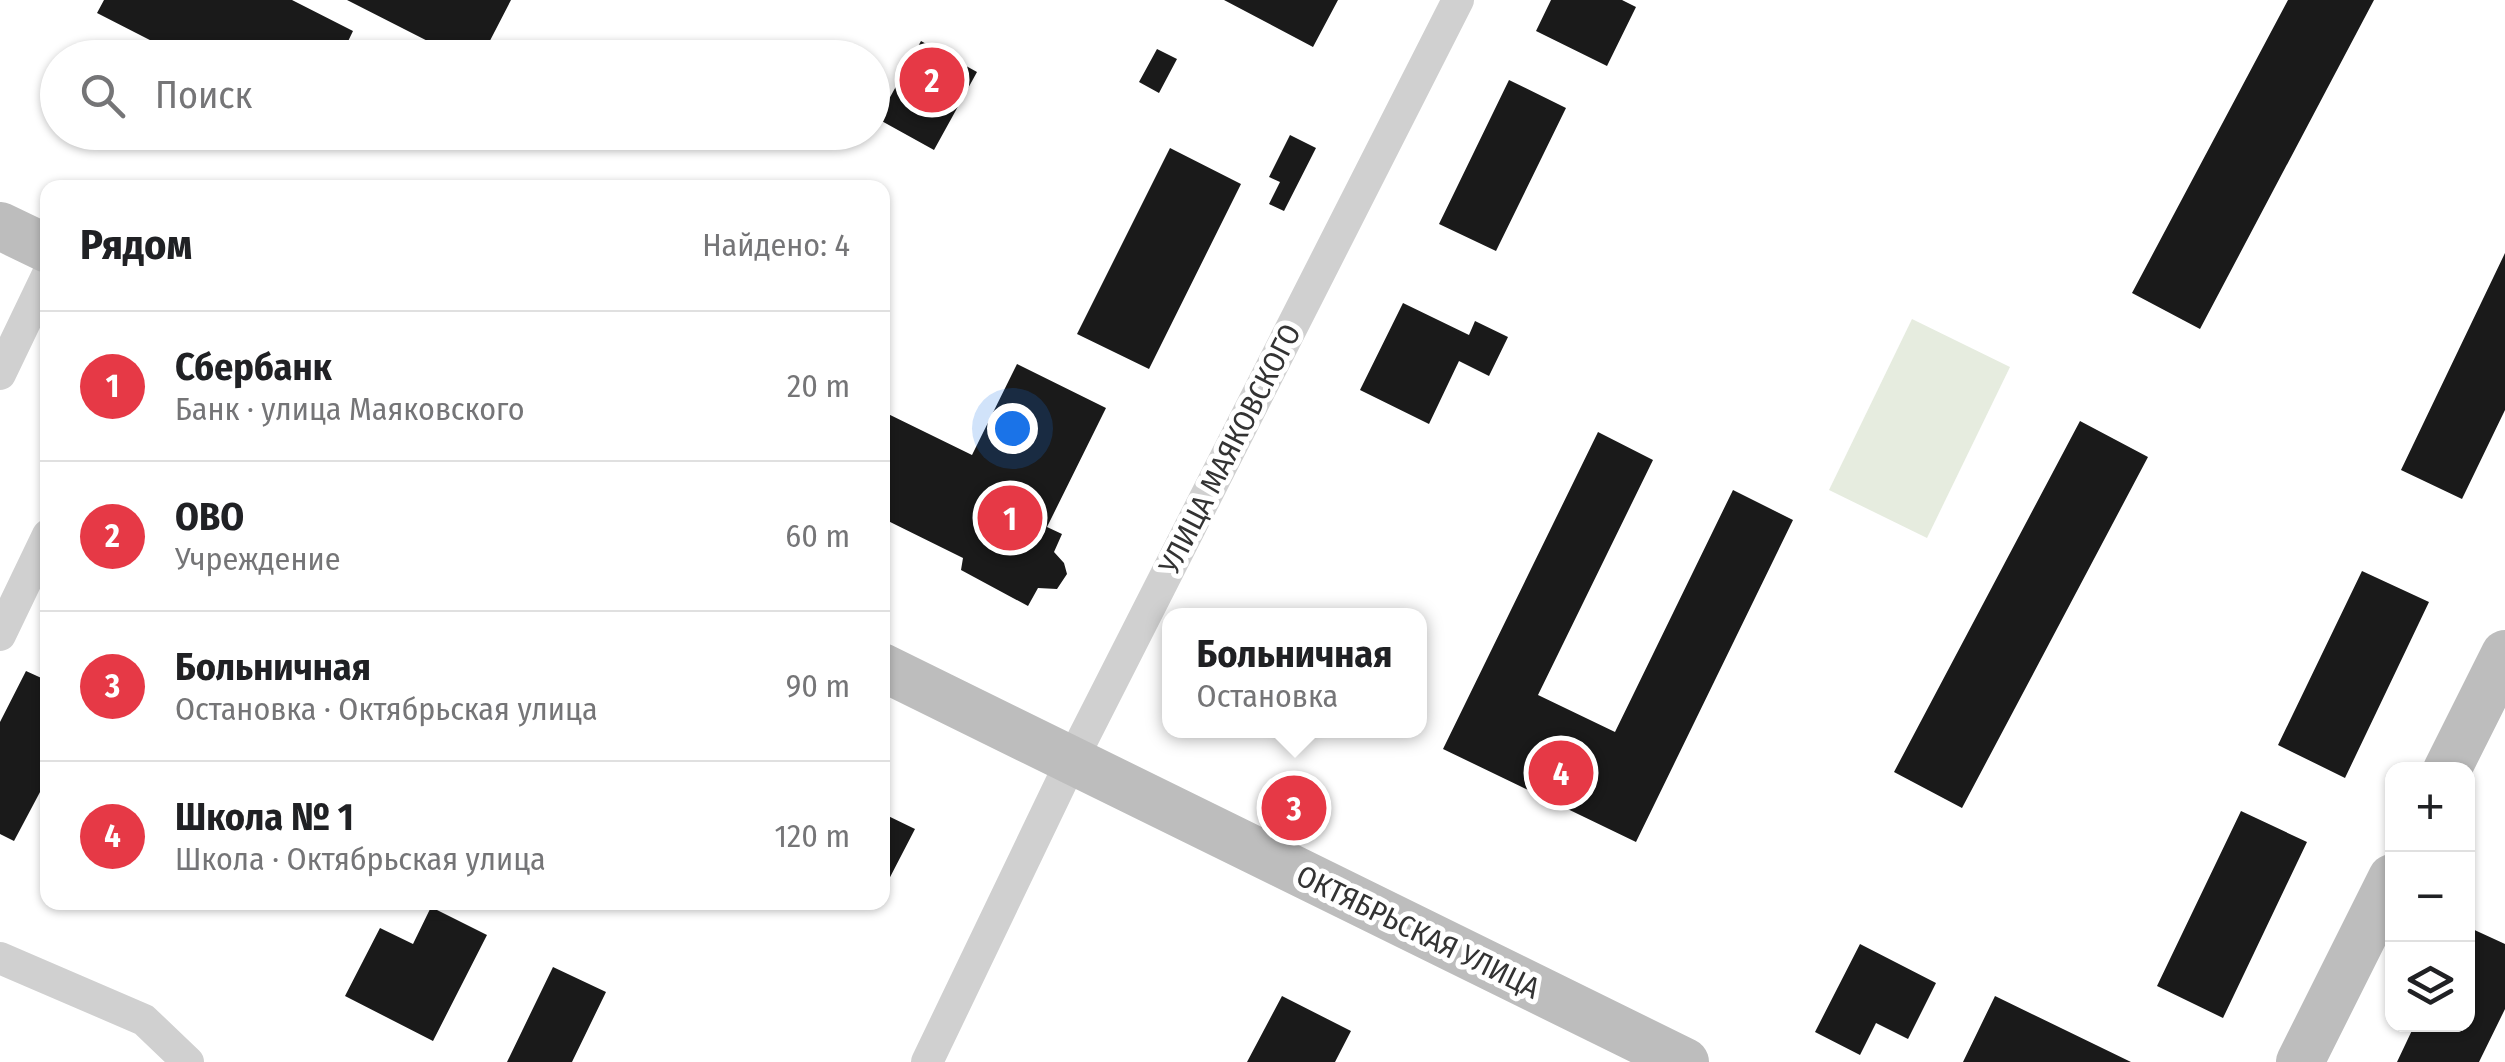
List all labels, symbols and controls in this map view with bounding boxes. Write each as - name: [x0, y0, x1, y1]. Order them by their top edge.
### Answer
- search box: [40, 40, 890, 150]
- pin: 2: [900, 42, 964, 118]
- icon: search: [75, 68, 130, 123]
- text: Поиск: [155, 72, 252, 118]
- text: Рядом: [80, 220, 192, 270]
- text: Найдено: 4: [702, 226, 850, 264]
- street label: УЛИЦА МАЯКОВСКОГО: [1151, 318, 1309, 581]
- text: Сбербанк: [175, 344, 332, 390]
- text: 1: [106, 367, 119, 405]
- text: 20 m: [787, 367, 850, 405]
- text: Банк · улица Маяковского: [175, 390, 525, 428]
- your location: [987, 403, 1038, 454]
- pin: 1: [978, 480, 1042, 556]
- text: ОВО: [175, 494, 244, 540]
- text: 2: [105, 517, 120, 555]
- text: 60 m: [785, 517, 850, 555]
- text: Учреждение: [175, 540, 340, 578]
- popup: [1162, 608, 1427, 738]
- text: Больничная: [1197, 631, 1392, 677]
- text: Больничная: [175, 644, 371, 690]
- text: 3: [105, 667, 120, 705]
- text: 90 m: [786, 667, 850, 705]
- text: Остановка: [1197, 677, 1338, 715]
- text: Остановка · Октябрьская улица: [175, 690, 598, 728]
- pin: 4: [1528, 736, 1594, 810]
- map controls: [2385, 762, 2475, 1032]
- button: +: [2385, 762, 2475, 852]
- pin: 3: [1262, 770, 1326, 846]
- text: Школа № 1: [175, 794, 354, 840]
- text: 4: [104, 817, 121, 855]
- text: 120 m: [775, 817, 850, 855]
- text: Школа · Октябрьская улица: [175, 840, 546, 878]
- button: −: [2385, 852, 2475, 942]
- street label: ОКТЯБРЬСКАЯ УЛИЦА: [1291, 858, 1546, 1007]
- button: layers: [2385, 942, 2475, 1032]

